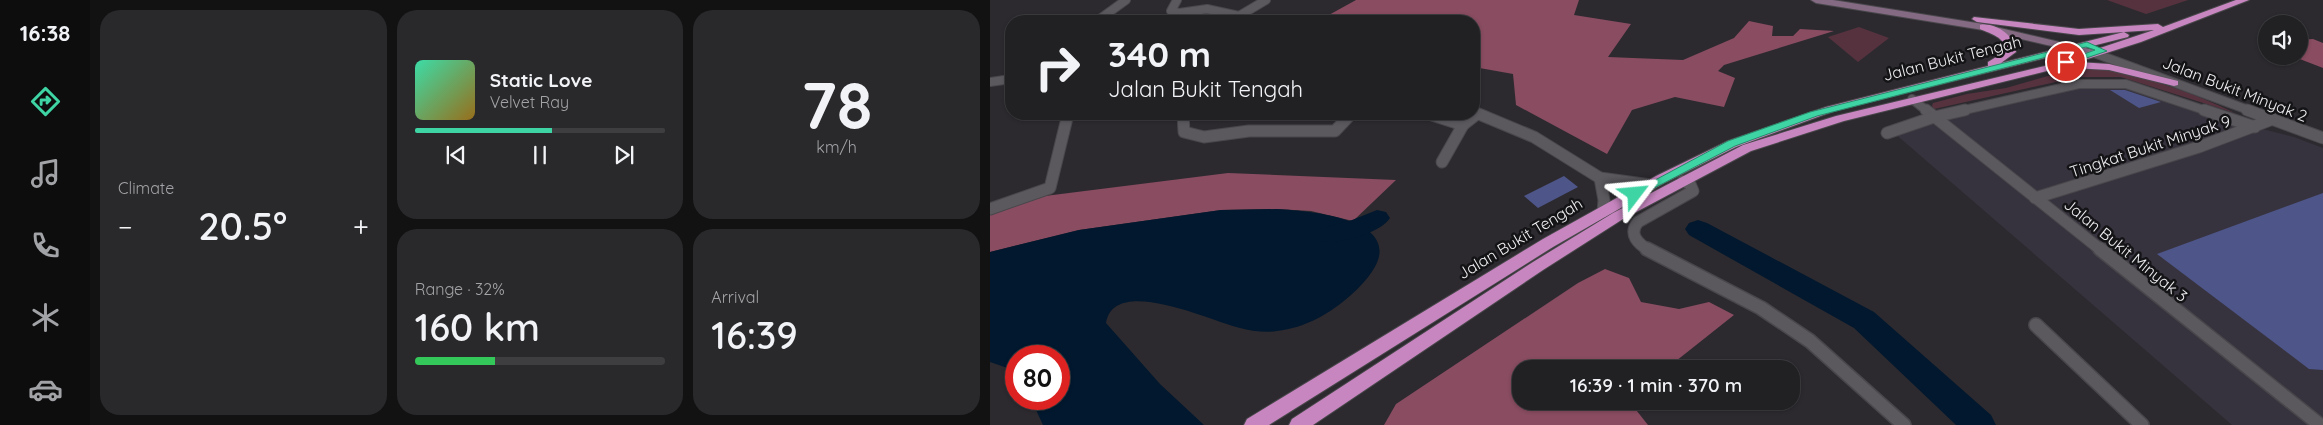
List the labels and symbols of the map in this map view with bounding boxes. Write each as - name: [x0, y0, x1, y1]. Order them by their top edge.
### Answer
- street label: Jalan Bukit Tengah: [1881, 31, 2023, 85]
- pin: [2045, 41, 2087, 83]
- street label: Jalan Bukit Minyak 2: [2160, 52, 2310, 126]
- street label: Tingkat Bukit Minyak 9: [2067, 111, 2233, 181]
- position arrow: [1608, 167, 1660, 219]
- street label: Jalan Bukit Tengah: [1454, 193, 1586, 283]
- street label: Jalan Bukit Minyak 3: [2060, 194, 2192, 306]
- speed limit sign: 80: [1005, 345, 1070, 410]

